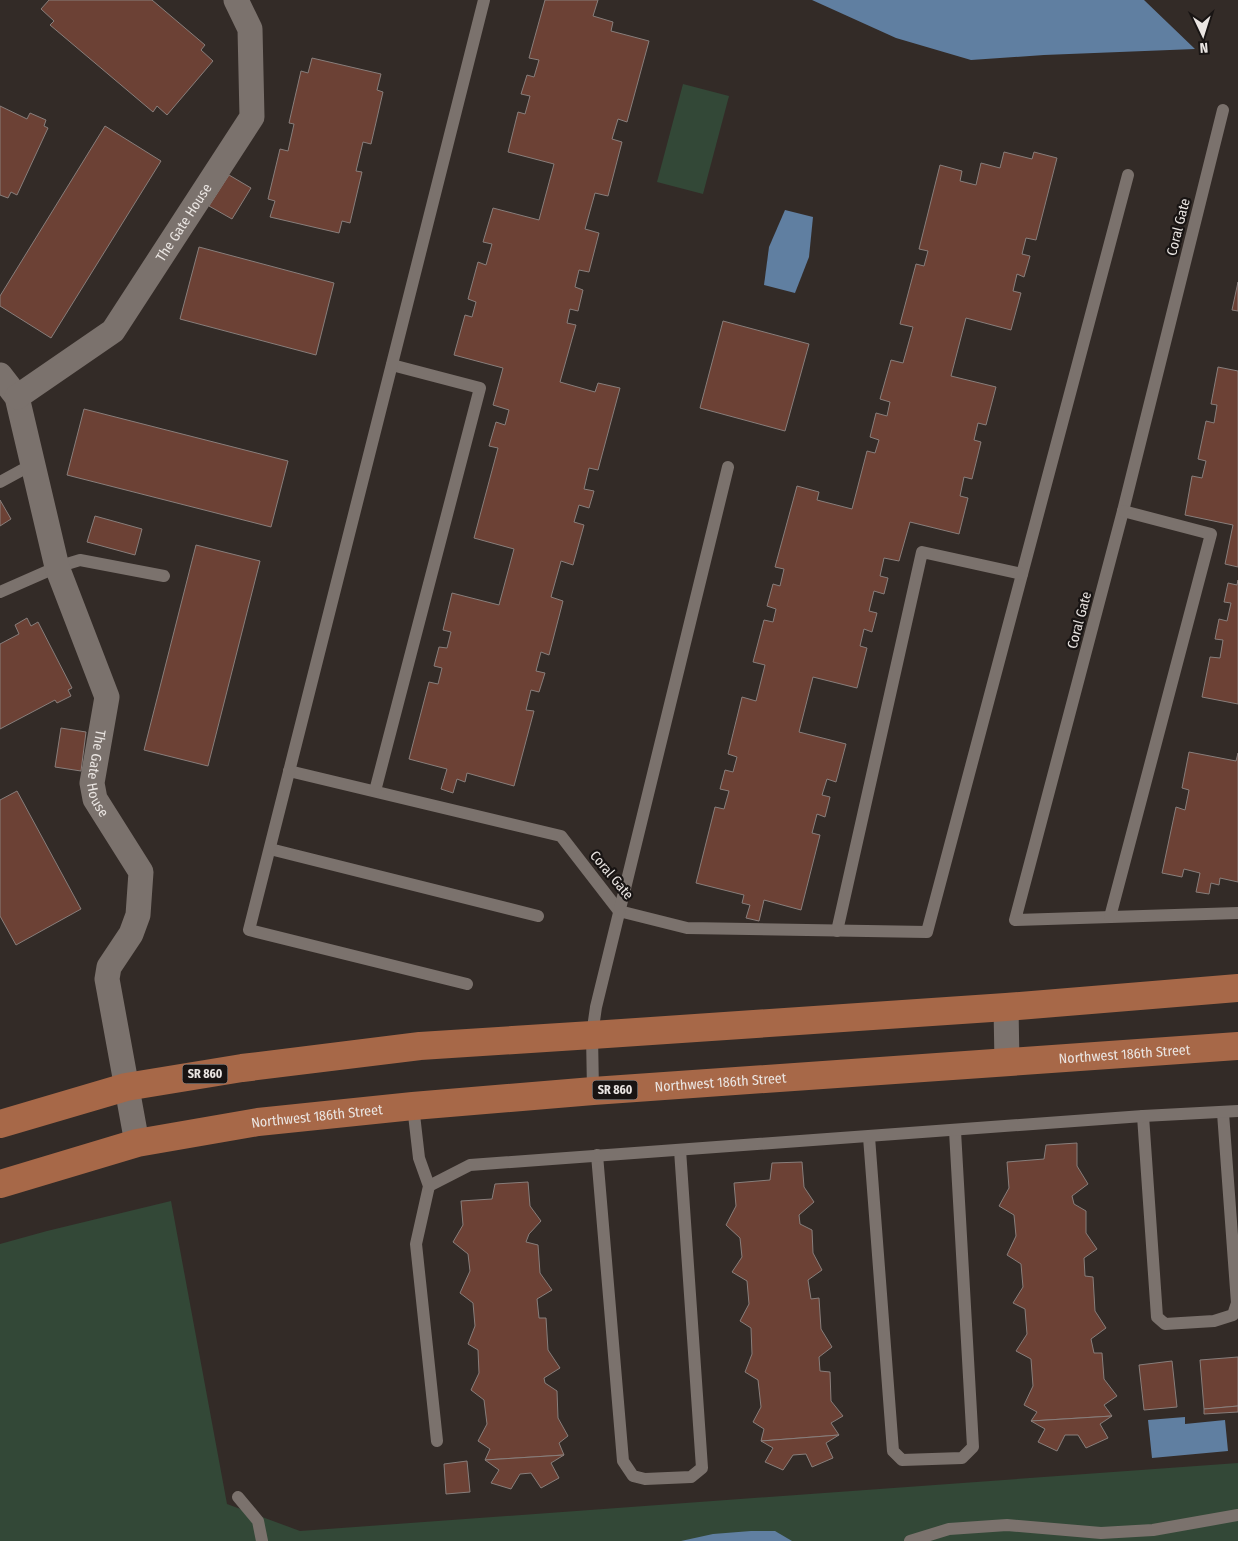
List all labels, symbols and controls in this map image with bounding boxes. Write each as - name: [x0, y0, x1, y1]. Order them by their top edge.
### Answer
- north arrow: [1178, 10, 1228, 60]
- text: N: [1199, 39, 1209, 56]
- street label: The Gate House: [152, 180, 216, 265]
- street label: Coral Gate: [1163, 197, 1194, 258]
- street label: Coral Gate: [1064, 590, 1095, 651]
- street label: The Gate House: [83, 728, 112, 820]
- street label: Coral Gate: [586, 847, 637, 903]
- street label: Northwest 186th Street: [1058, 1041, 1191, 1067]
- road number: SR 860: [182, 1064, 228, 1084]
- street label: Northwest 186th Street: [654, 1070, 787, 1096]
- road number: SR 860: [592, 1080, 638, 1100]
- street label: Northwest 186th Street: [250, 1101, 384, 1132]

